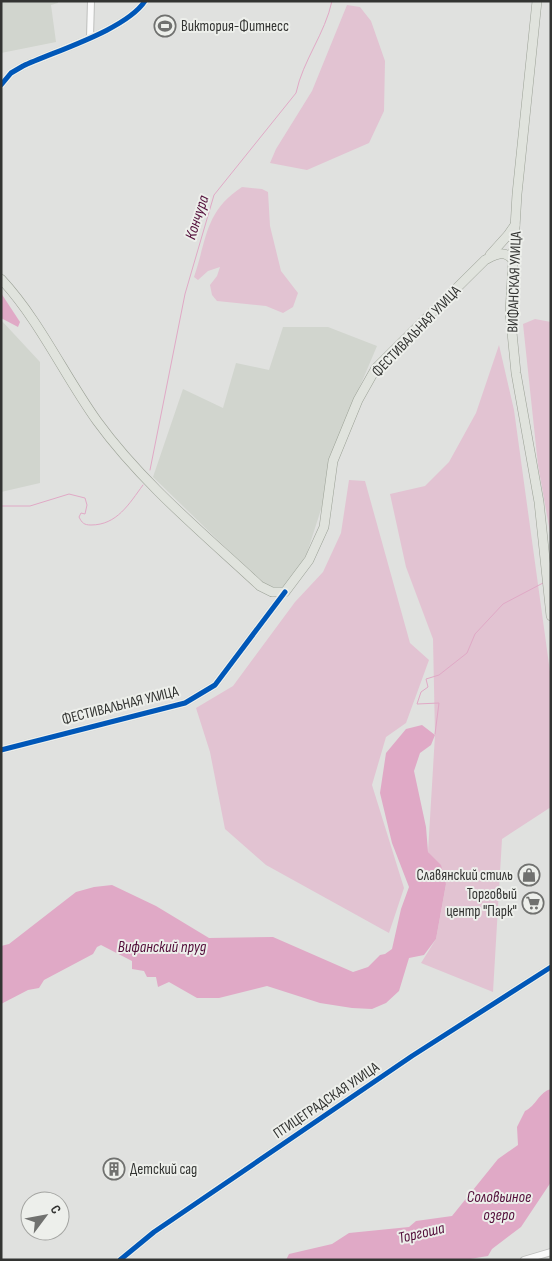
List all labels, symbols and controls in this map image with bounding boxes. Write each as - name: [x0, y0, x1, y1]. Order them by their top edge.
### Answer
- sports icon: Виктория-Фитнесс: [153, 14, 177, 38]
- place label: Виктория-Фитнесс: [181, 17, 289, 36]
- water label: Кончура: [181, 193, 214, 242]
- street label: ВИФАНСКАЯ УЛИЦА: [503, 230, 526, 333]
- street label: ФЕСТИВАЛЬНАЯ УЛИЦА: [368, 281, 465, 381]
- street label: ФЕСТИВАЛЬНАЯ УЛИЦА: [60, 682, 181, 729]
- shop icon: Славянский стиль: [517, 863, 541, 887]
- place label: Славянский стиль: [417, 866, 513, 885]
- place label: Торговый центр "Парк": [446, 885, 517, 921]
- supermarket icon: Торговый центр "Парк": [521, 891, 545, 915]
- water label: Вифанский пруд: [118, 938, 207, 957]
- street label: ПТИЦЕГРАДСКАЯ УЛИЦА: [270, 1058, 383, 1143]
- building icon: Детский сад: [102, 1157, 126, 1181]
- place label: Детский сад: [130, 1160, 197, 1179]
- water label: Соловьиное озеро: [467, 1188, 531, 1225]
- north arrow: [20, 1191, 70, 1241]
- text: С: [46, 1202, 65, 1217]
- water label: Торгоша: [396, 1219, 447, 1248]

